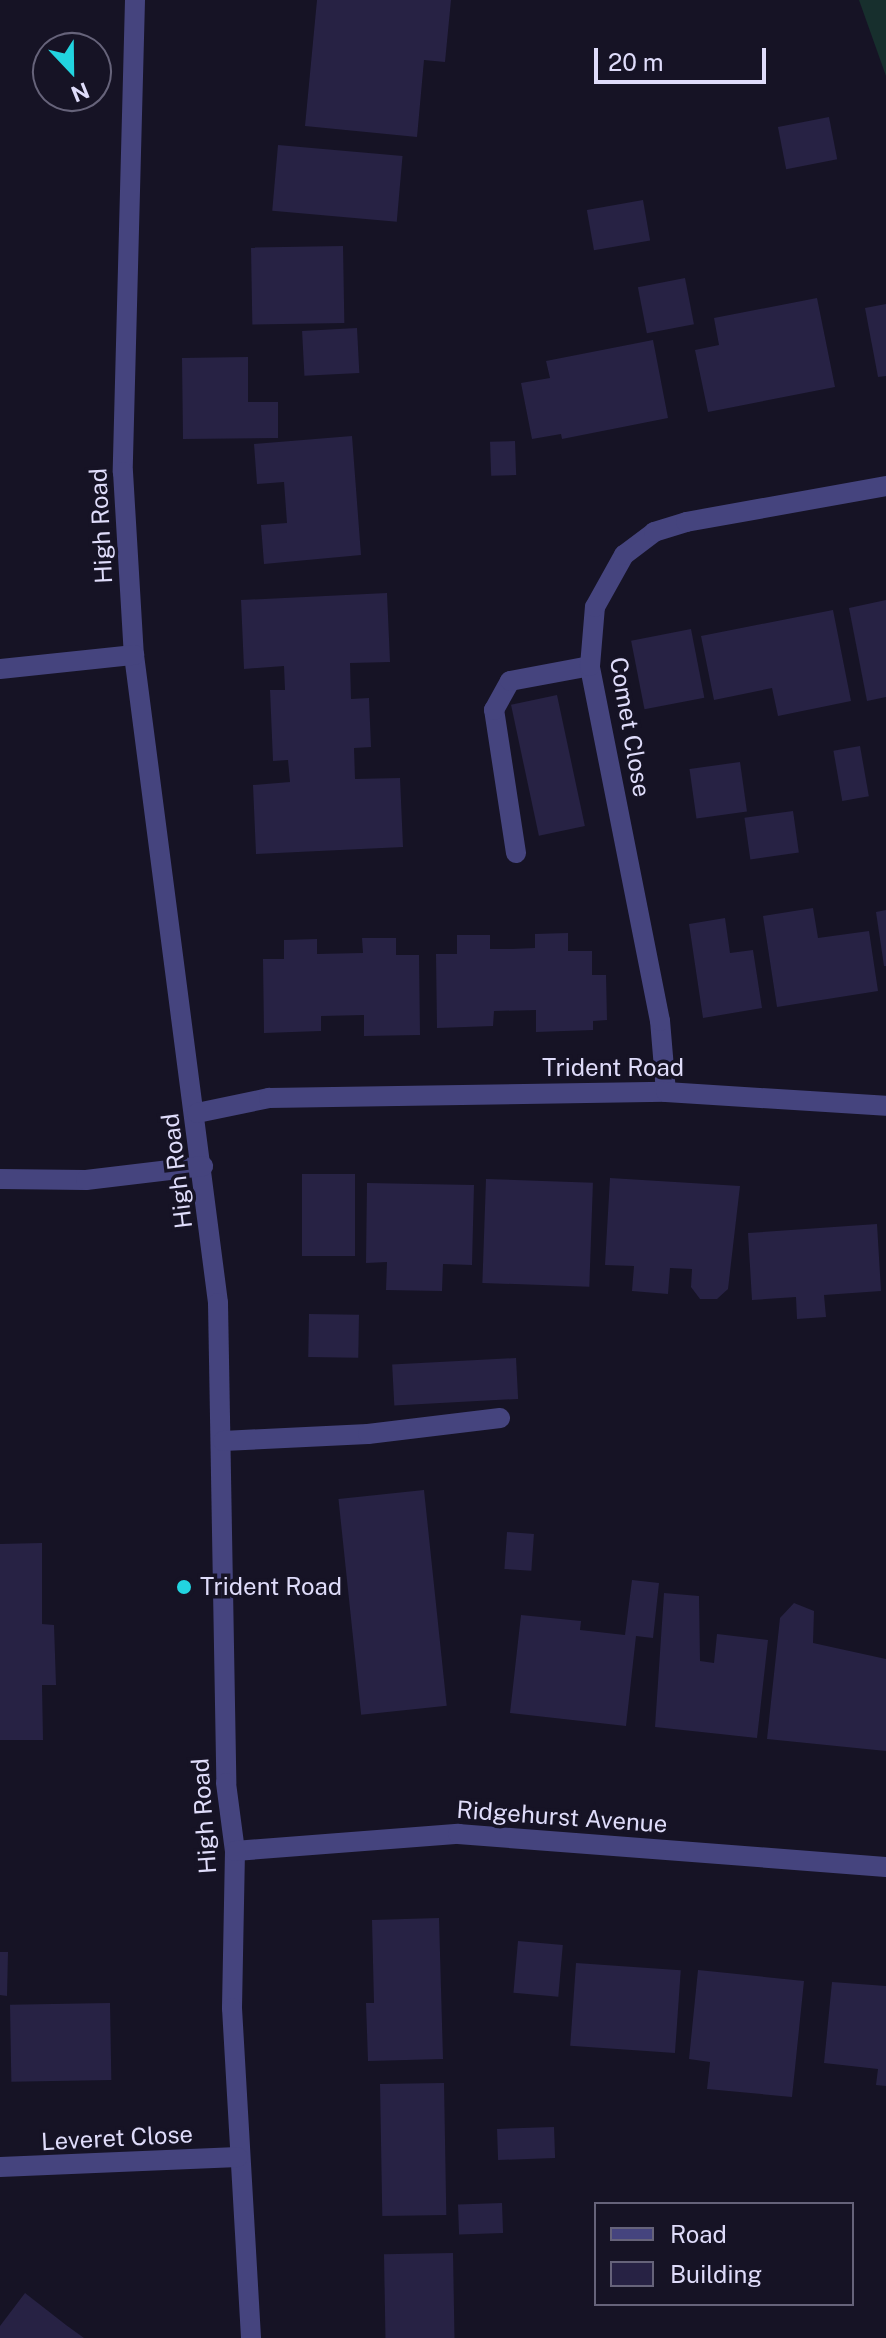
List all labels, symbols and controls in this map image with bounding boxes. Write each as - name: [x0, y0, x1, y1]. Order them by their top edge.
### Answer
- north arrow: [32, 32, 112, 112]
- scale bar: [598, 32, 770, 82]
- text: 20 m: [608, 48, 664, 76]
- text: N: [67, 77, 93, 108]
- street label: High Road: [84, 467, 118, 585]
- street label: Comet Close: [604, 655, 656, 799]
- street label: Trident Road: [542, 1054, 684, 1082]
- street label: High Road: [156, 1112, 198, 1230]
- place label: Trident Road: [200, 1573, 342, 1601]
- marker: Trident Road: [175, 1578, 193, 1596]
- street label: High Road: [186, 1757, 222, 1875]
- street label: Ridgehurst Avenue: [456, 1795, 668, 1839]
- street label: Leveret Close: [40, 2120, 194, 2156]
- legend: [594, 2202, 854, 2306]
- text: Road: [670, 2220, 727, 2248]
- text: Building: [670, 2260, 762, 2288]

